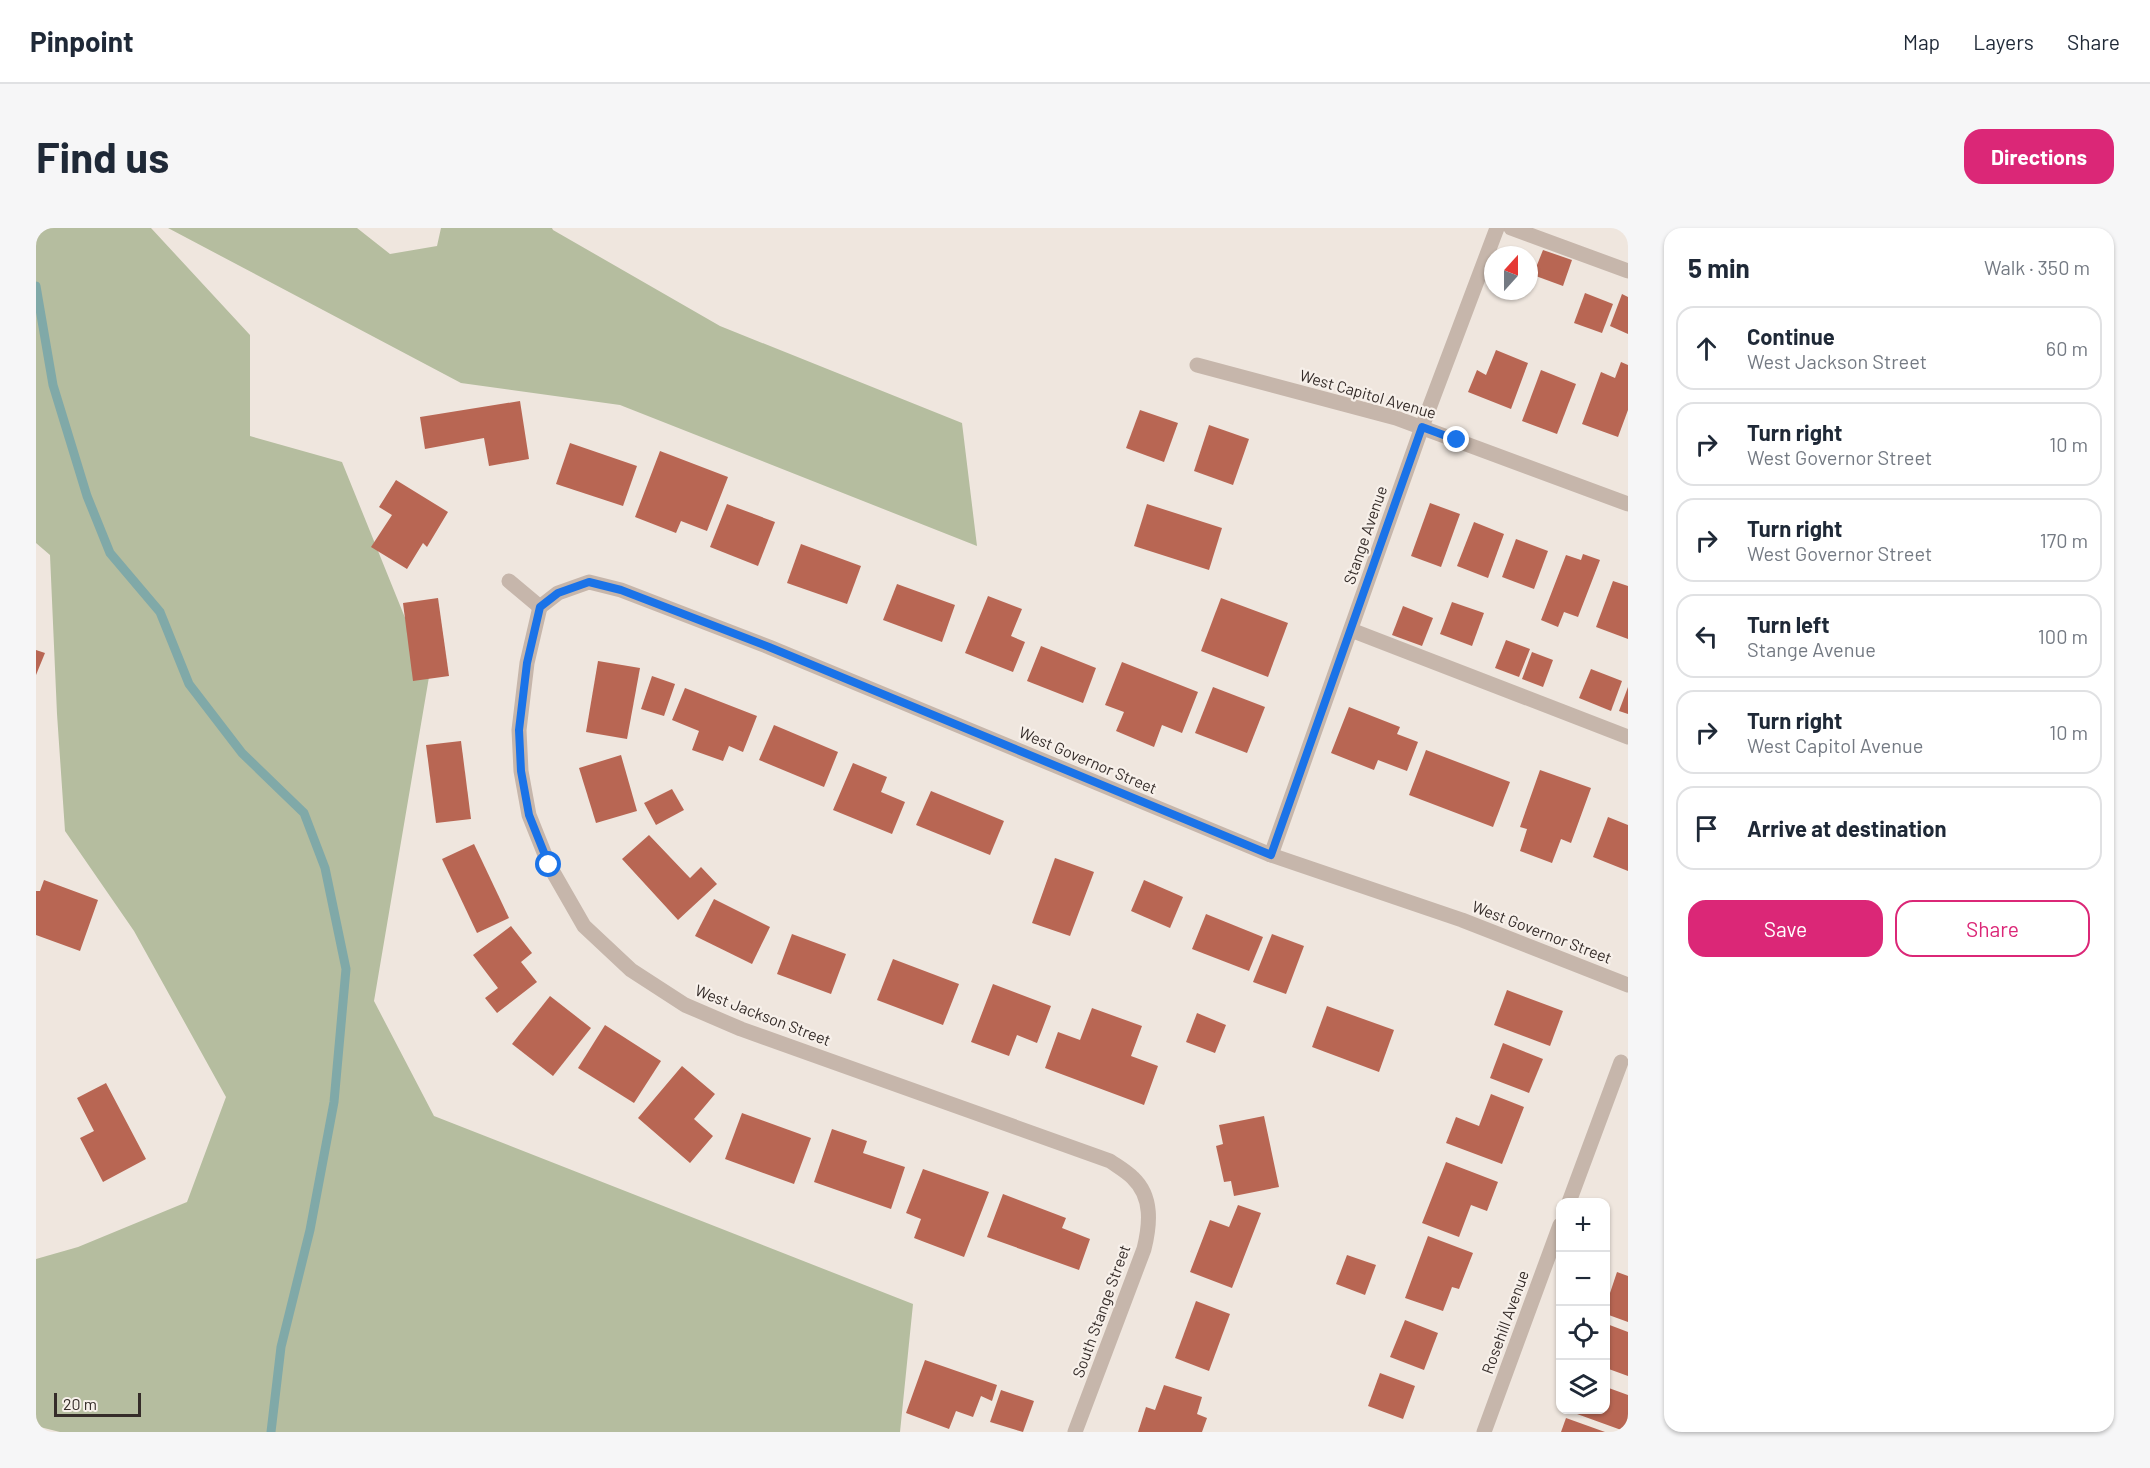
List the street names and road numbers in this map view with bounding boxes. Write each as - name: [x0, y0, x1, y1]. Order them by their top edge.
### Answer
- street label: West Capitol Avenue: [1298, 365, 1439, 422]
- street label: Stange Avenue: [1339, 483, 1390, 587]
- street label: West Governor Street: [1016, 722, 1160, 797]
- street label: West Governor Street: [1470, 896, 1615, 967]
- street label: West Jackson Street: [693, 980, 834, 1049]
- street label: South Stange Street: [1068, 1242, 1133, 1380]
- street label: Rosehill Avenue: [1477, 1267, 1532, 1376]

